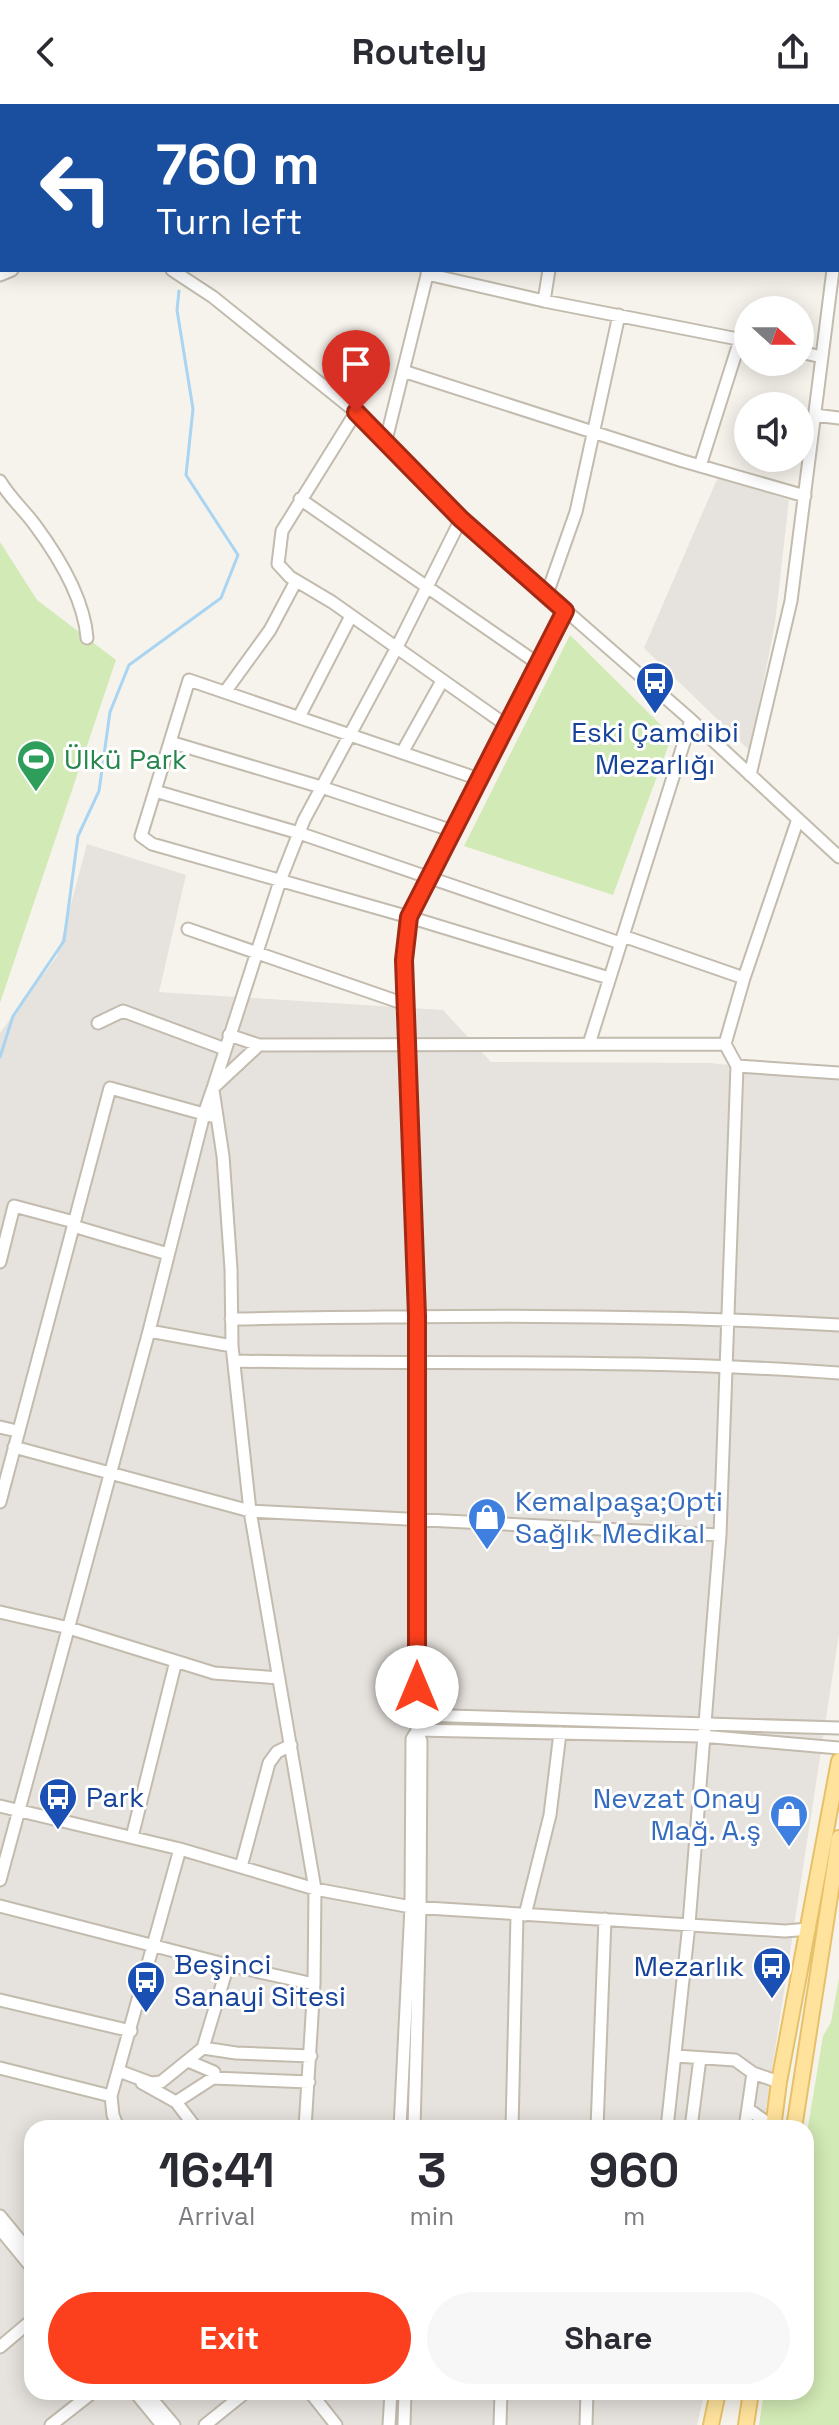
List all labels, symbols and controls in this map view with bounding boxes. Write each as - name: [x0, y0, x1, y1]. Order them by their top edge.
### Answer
- text: Routely: [352, 29, 487, 75]
- icon: back: [24, 30, 68, 74]
- icon: share: [771, 30, 815, 74]
- text: 760 m: [156, 129, 320, 200]
- icon: left: [24, 136, 128, 240]
- text: Turn left: [156, 199, 303, 245]
- north arrow: [734, 296, 814, 376]
- map controls: [734, 296, 814, 472]
- pin: [322, 330, 390, 412]
- icon: arrive: [334, 342, 378, 386]
- button: sound: [734, 392, 814, 472]
- bus stop icon: Eski Çamdibi Mezarlığı: [634, 660, 676, 715]
- place label: Eski Çamdibi Mezarlığı: [571, 714, 739, 782]
- sports icon: Ülkü Park: [15, 738, 57, 793]
- place label: Ülkü Park: [64, 741, 187, 777]
- place label: Kemalpaşa;Opti Sağlık Medikal: [515, 1483, 723, 1551]
- shop icon: Kemalpaşa;Opti Sağlık Medikal: [466, 1496, 508, 1551]
- position arrow: [375, 1645, 459, 1729]
- bus stop icon: Park: [37, 1776, 79, 1831]
- place label: Park: [86, 1779, 144, 1815]
- place label: Nevzat Onay Mağ. A.ş: [593, 1780, 761, 1848]
- shop icon: Nevzat Onay Mağ. A.ş: [768, 1793, 810, 1848]
- bus stop icon: Mezarlık: [751, 1945, 793, 2000]
- place label: Beşinci Sanayi Sitesi: [174, 1946, 346, 2014]
- place label: Mezarlık: [634, 1948, 744, 1984]
- bus stop icon: Beşinci Sanayi Sitesi: [125, 1959, 167, 2014]
- text: 16:41: [159, 2140, 275, 2201]
- text: 3: [417, 2140, 446, 2201]
- text: 960: [589, 2140, 679, 2201]
- text: Arrival: [178, 2199, 255, 2233]
- text: min: [409, 2199, 454, 2233]
- text: m: [623, 2199, 645, 2233]
- button: Exit: [48, 2292, 411, 2384]
- button: Share: [427, 2292, 790, 2384]

